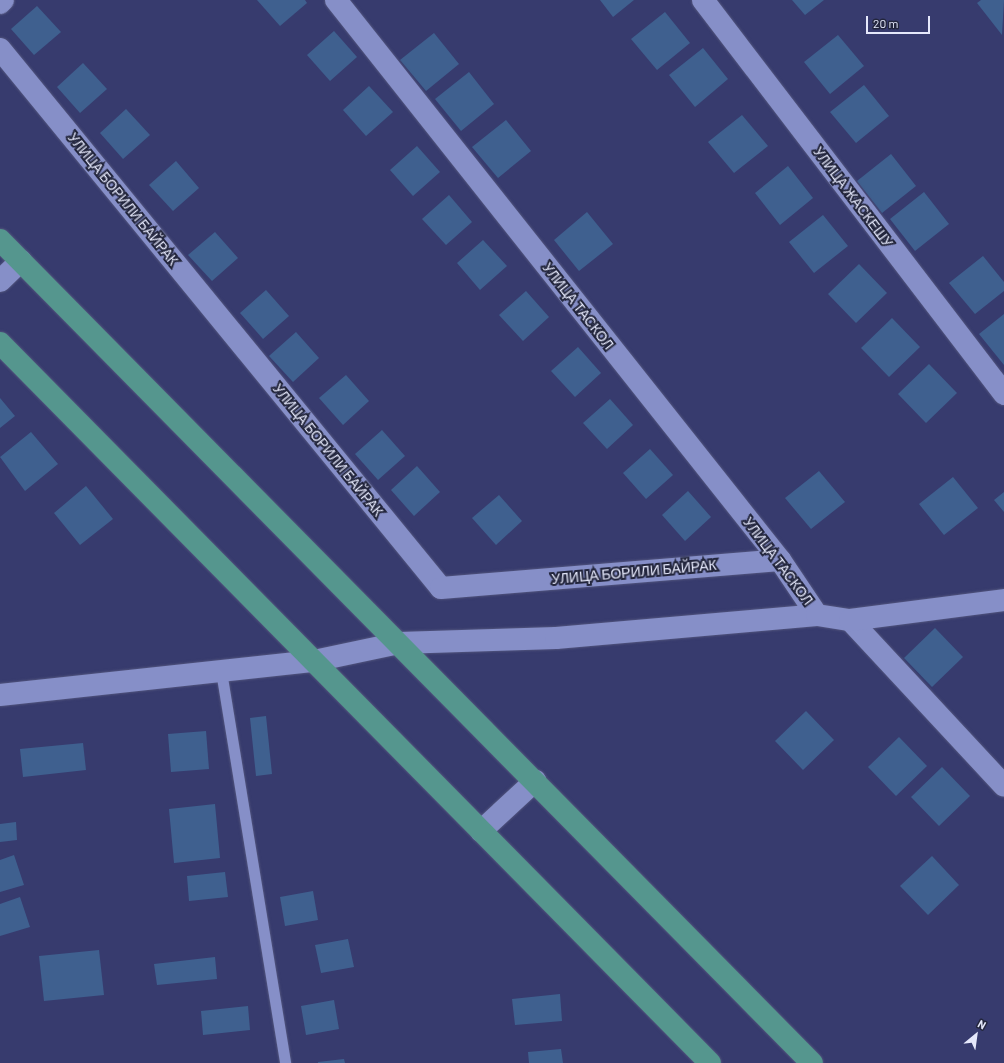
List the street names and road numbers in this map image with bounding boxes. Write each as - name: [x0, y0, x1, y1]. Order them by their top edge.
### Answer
- street label: УЛИЦА БОРИЛИ БАЙРАК: [64, 129, 182, 269]
- street label: УЛИЦА ЖАСКЕШУ: [810, 143, 896, 251]
- street label: УЛИЦА ТАСКОЛ: [539, 259, 617, 353]
- street label: УЛИЦА БОРИЛИ БАЙРАК: [269, 380, 387, 520]
- street label: УЛИЦА ТАСКОЛ: [740, 514, 816, 608]
- street label: УЛИЦА БОРИЛИ БАЙРАК: [551, 556, 717, 588]

